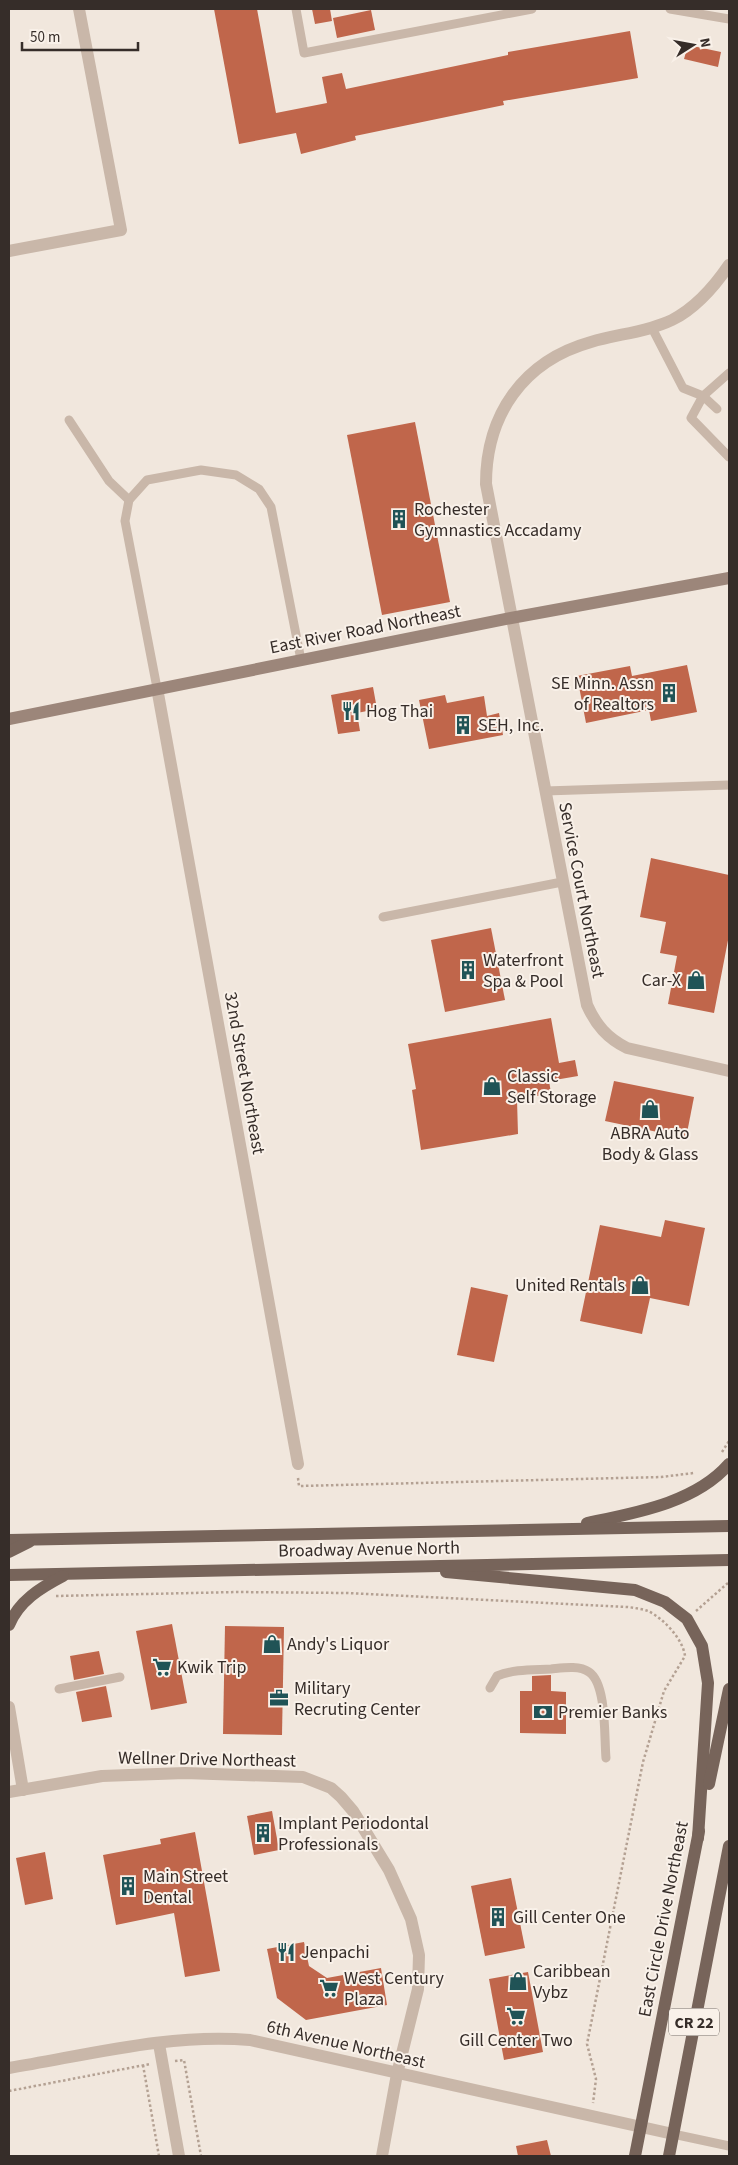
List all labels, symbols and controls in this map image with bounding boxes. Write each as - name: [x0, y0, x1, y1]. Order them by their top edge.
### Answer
- scale bar: [22, 20, 139, 52]
- north arrow: [668, 20, 718, 70]
- text: 50 m: [30, 27, 60, 48]
- text: N: [694, 36, 715, 49]
- place label: Rochester Gymnastics Accadamy: [414, 497, 582, 543]
- building icon: Rochester Gymnastics Accadamy: [388, 508, 410, 530]
- street label: East River Road Northeast: [268, 599, 463, 660]
- place label: SE Minn. Assn of Realtors: [551, 671, 654, 717]
- building icon: SE Minn. Assn of Realtors: [658, 682, 680, 704]
- place label: Hog Thai: [366, 699, 433, 724]
- restaurant icon: Hog Thai: [340, 700, 362, 722]
- place label: SEH, Inc.: [478, 713, 544, 738]
- building icon: SEH, Inc.: [452, 714, 474, 736]
- street label: Service Court Northeast: [552, 800, 611, 980]
- place label: Waterfront Spa & Pool: [483, 948, 564, 994]
- building icon: Waterfront Spa & Pool: [457, 959, 479, 981]
- place label: Car-X: [641, 968, 681, 993]
- shop icon: Car-X: [685, 969, 707, 991]
- street label: 32nd Street Northeast: [218, 990, 271, 1156]
- place label: Classic Self Storage: [507, 1064, 596, 1110]
- shop icon: Classic Self Storage: [481, 1075, 503, 1097]
- shop icon: ABRA Auto Body & Glass: [639, 1098, 661, 1120]
- place label: ABRA Auto Body & Glass: [602, 1121, 698, 1167]
- place label: United Rentals: [515, 1273, 625, 1298]
- shop icon: United Rentals: [629, 1274, 651, 1296]
- street label: Broadway Avenue North: [278, 1535, 460, 1564]
- place label: Andy's Liquor: [287, 1632, 390, 1657]
- shop icon: Andy's Liquor: [261, 1633, 283, 1655]
- place label: Kwik Trip: [177, 1655, 247, 1680]
- supermarket icon: Kwik Trip: [151, 1656, 173, 1678]
- place label: Military Recruting Center: [294, 1676, 421, 1722]
- office icon: Military Recruting Center: [268, 1687, 290, 1709]
- place label: Premier Banks: [558, 1700, 667, 1725]
- bank icon: Premier Banks: [532, 1701, 554, 1723]
- street label: Wellner Drive Northeast: [118, 1745, 296, 1774]
- place label: Implant Periodontal Professionals: [278, 1811, 429, 1857]
- street label: East Circle Drive Northeast: [632, 1819, 695, 2019]
- building icon: Implant Periodontal Professionals: [252, 1822, 274, 1844]
- place label: Main Street Dental: [143, 1864, 228, 1910]
- building icon: Main Street Dental: [117, 1875, 139, 1897]
- place label: Gill Center One: [513, 1905, 626, 1930]
- building icon: Gill Center One: [487, 1906, 509, 1928]
- place label: Jenpachi: [301, 1940, 370, 1965]
- restaurant icon: Jenpachi: [275, 1941, 297, 1963]
- place label: Caribbean Vybz: [533, 1959, 611, 2005]
- place label: West Century Plaza: [344, 1966, 445, 2012]
- shop icon: Caribbean Vybz: [507, 1970, 529, 1992]
- supermarket icon: West Century Plaza: [318, 1977, 340, 1999]
- supermarket icon: Gill Center Two: [505, 2005, 527, 2027]
- road number: CR 22: [669, 2008, 719, 2035]
- street label: 6th Avenue Northeast: [264, 2014, 428, 2075]
- place label: Gill Center Two: [459, 2028, 573, 2053]

